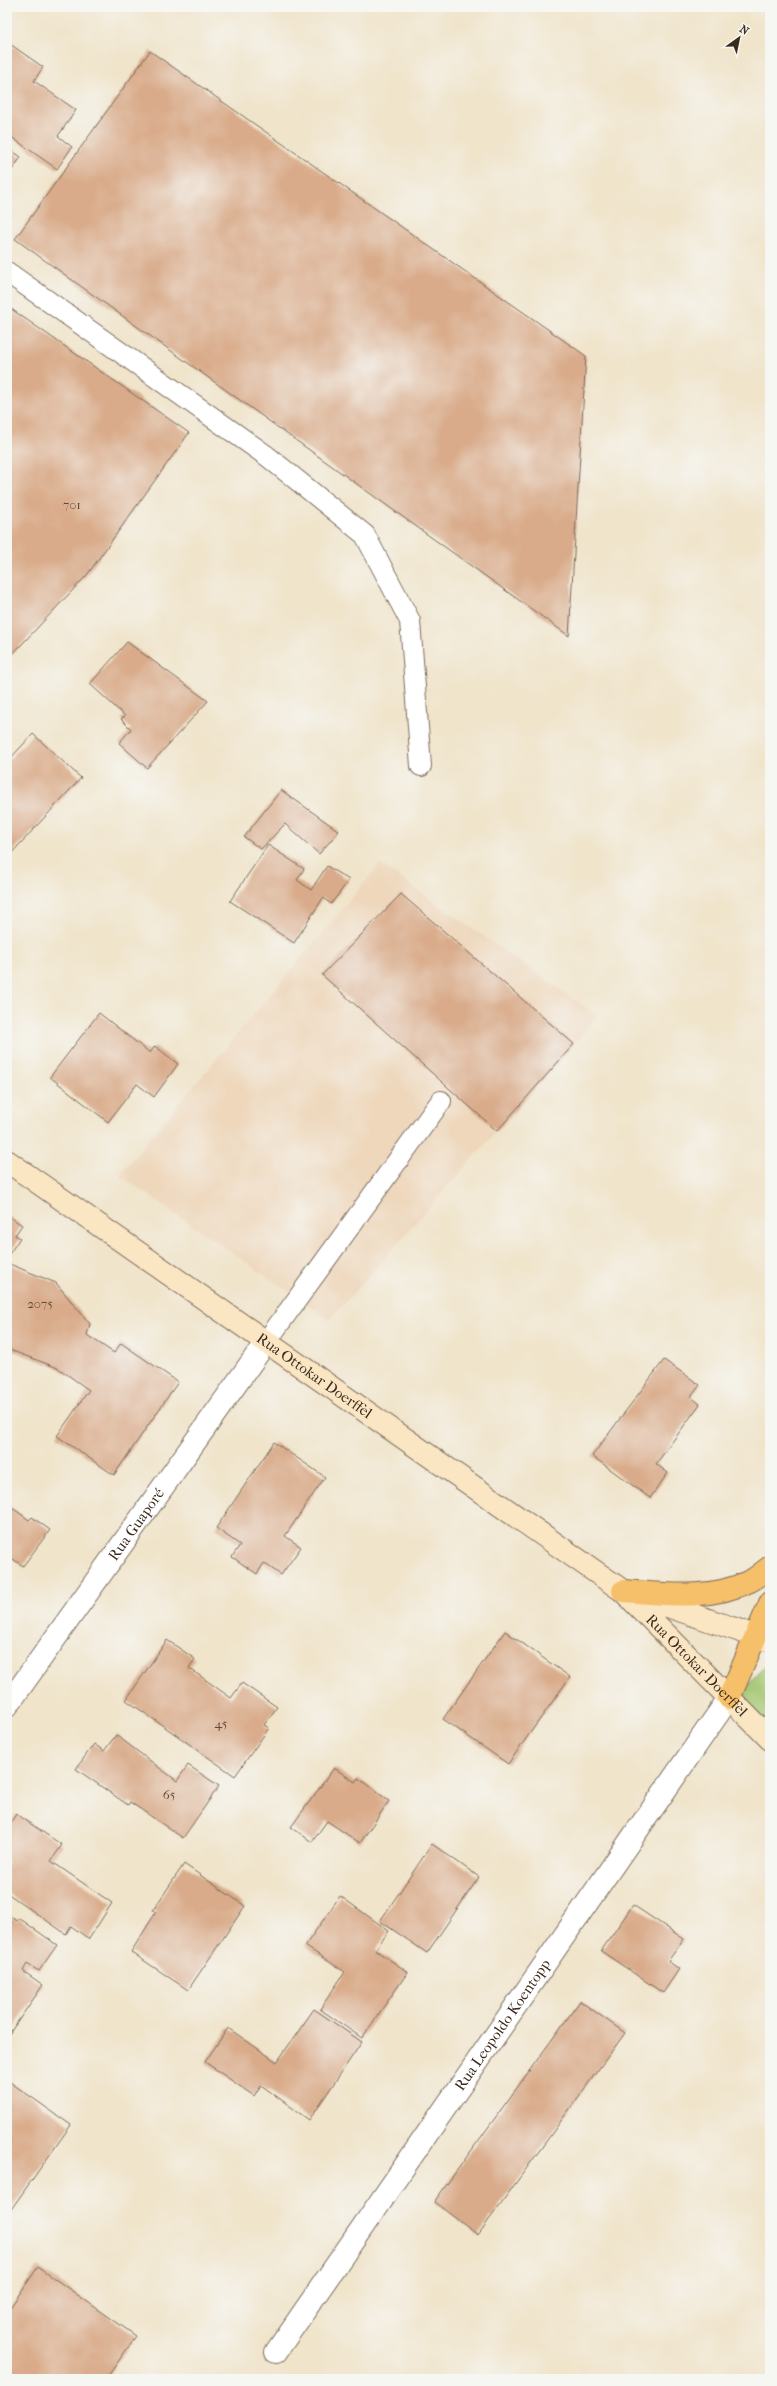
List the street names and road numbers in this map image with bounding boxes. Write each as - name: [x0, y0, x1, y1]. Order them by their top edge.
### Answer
- street label: Rua Ottokar Doerffel: [253, 1329, 376, 1422]
- street label: Rua Guaporé: [104, 1484, 169, 1564]
- street label: Rua Ottokar Doerffel: [642, 1610, 751, 1720]
- street label: Rua Leopoldo Koentopp: [451, 1956, 554, 2094]

